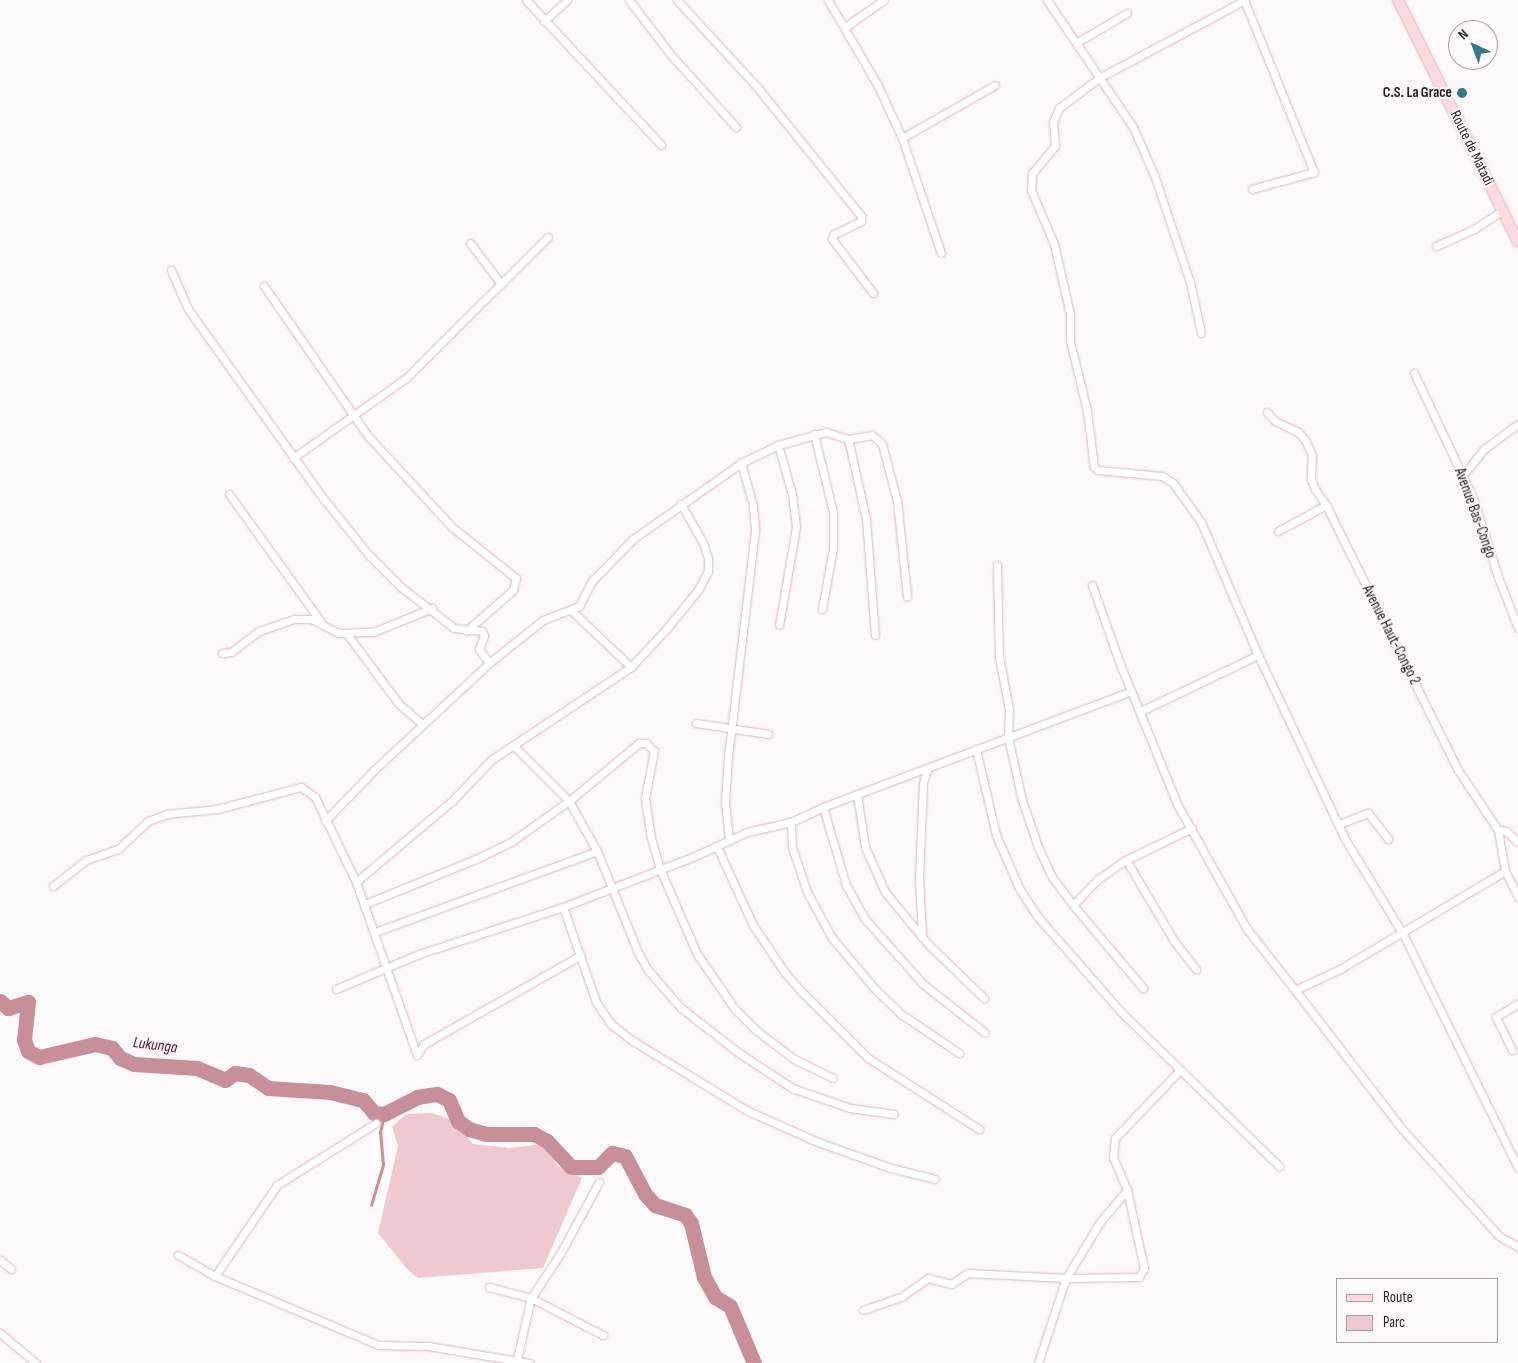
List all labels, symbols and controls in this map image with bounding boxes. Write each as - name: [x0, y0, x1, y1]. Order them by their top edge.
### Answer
- north arrow: [1448, 20, 1498, 70]
- text: N: [1455, 26, 1472, 43]
- place label: C.S. La Grace: [1383, 84, 1452, 102]
- marker: C.S. La Grace: [1456, 87, 1468, 99]
- street label: Route de Matadi: [1446, 108, 1498, 188]
- street label: Avenue Bas-Congo: [1450, 466, 1500, 560]
- street label: Avenue Haut-Congo 2: [1358, 582, 1424, 688]
- water label: Lukunga: [132, 1034, 178, 1058]
- legend: [1336, 1278, 1498, 1343]
- text: Route: [1383, 1288, 1413, 1307]
- text: Parc: [1383, 1313, 1405, 1332]

